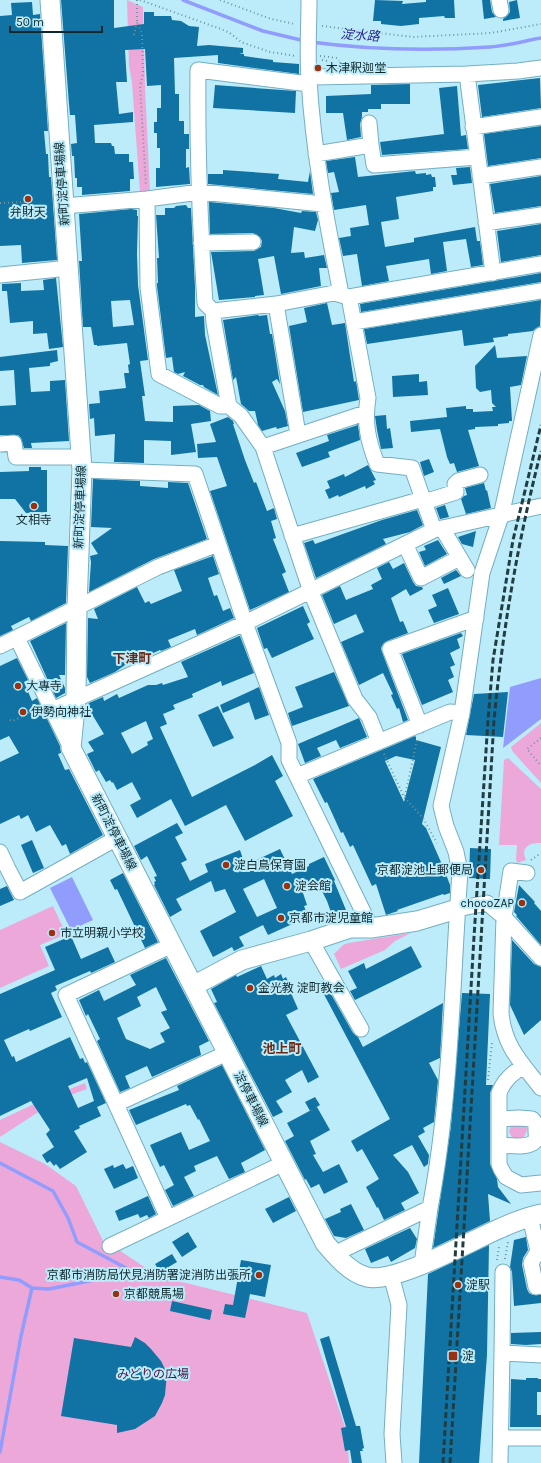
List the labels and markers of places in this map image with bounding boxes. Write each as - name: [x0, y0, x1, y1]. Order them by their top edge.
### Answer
- place label: 木津釈迦堂: [326, 61, 386, 75]
- marker: 木津釈迦堂: [313, 63, 323, 73]
- marker: 弁財天: [23, 194, 33, 204]
- place label: 弁財天: [10, 205, 46, 219]
- marker: 文相寺: [29, 501, 39, 511]
- place label: 文相寺: [16, 513, 52, 527]
- place label: 大專寺: [26, 679, 62, 693]
- marker: 大專寺: [13, 681, 23, 691]
- place label: 伊勢向神社: [31, 705, 91, 719]
- marker: 伊勢向神社: [18, 707, 28, 717]
- place label: 淀白鳥保育園: [234, 858, 306, 872]
- marker: 淀白鳥保育園: [221, 860, 231, 870]
- place label: 京都淀池上郵便局: [377, 863, 473, 877]
- marker: 京都淀池上郵便局: [476, 865, 486, 875]
- place label: 淀会館: [295, 879, 331, 893]
- marker: 淀会館: [282, 881, 292, 891]
- place label: chocoZAP: [461, 896, 514, 910]
- marker: chocoZAP: [517, 898, 527, 908]
- place label: 京都市淀児童館: [289, 911, 373, 925]
- marker: 京都市淀児童館: [276, 913, 286, 923]
- place label: 市立明親小学校: [60, 926, 144, 940]
- marker: 市立明親小学校: [47, 928, 57, 938]
- place label: 金光教 淀町教会: [258, 981, 345, 995]
- marker: 金光教 淀町教会: [245, 983, 255, 993]
- place label: 京都市消防局伏見消防署淀消防出張所: [47, 1268, 251, 1282]
- marker: 京都市消防局伏見消防署淀消防出張所: [254, 1270, 264, 1280]
- place label: 淀駅: [466, 1278, 490, 1292]
- marker: 淀駅: [453, 1280, 463, 1290]
- place label: 京都競馬場: [124, 1287, 184, 1301]
- marker: 京都競馬場: [111, 1289, 121, 1299]
- place label: 淀: [462, 1349, 474, 1363]
- marker: 淀: [447, 1350, 459, 1362]

